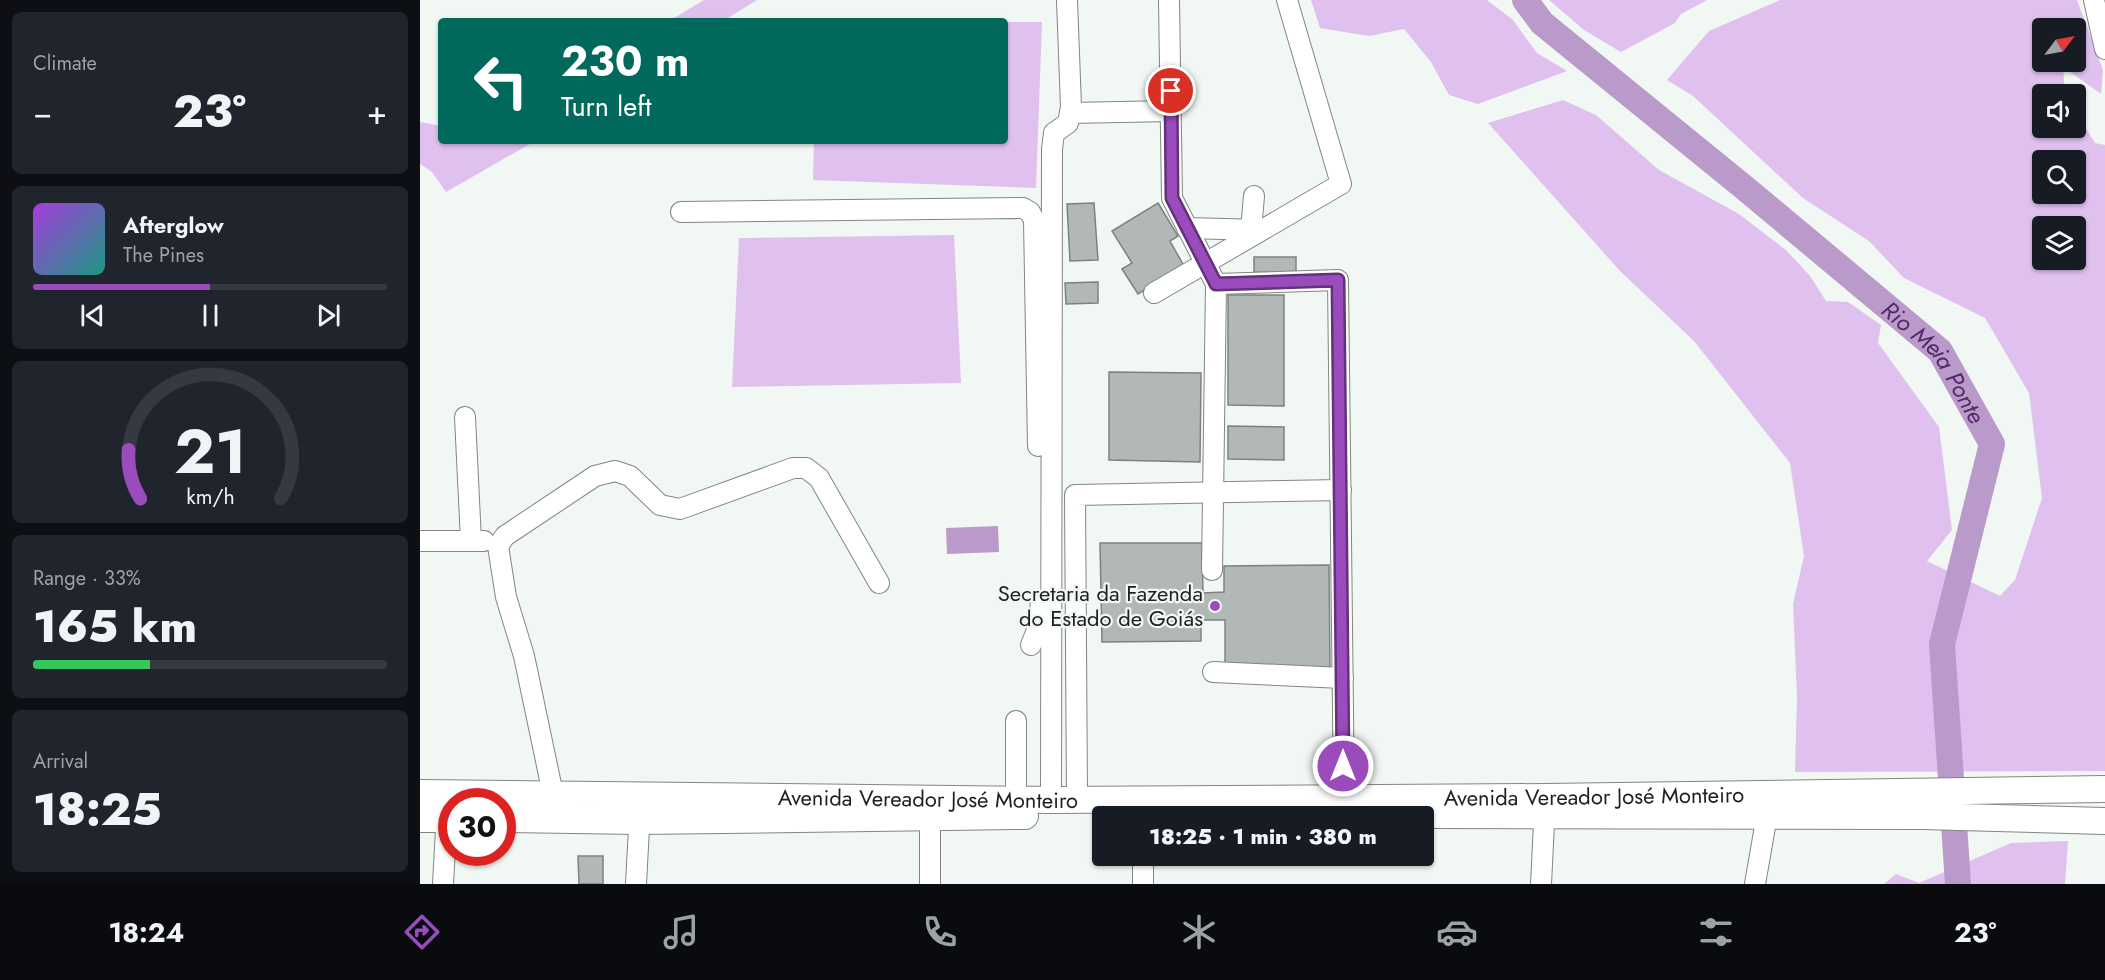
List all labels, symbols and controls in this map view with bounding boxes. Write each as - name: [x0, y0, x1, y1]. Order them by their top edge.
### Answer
- north arrow: [2032, 18, 2086, 72]
- map controls: [2032, 18, 2086, 270]
- text: 230 m: [561, 31, 689, 92]
- icon: left: [462, 42, 540, 120]
- text: Climate: [33, 49, 97, 78]
- pin: [1145, 65, 1196, 116]
- icon: arrive: [1154, 74, 1187, 107]
- text: 23°: [173, 79, 246, 144]
- button: sound: [2032, 84, 2086, 138]
- text: Turn left: [561, 87, 651, 126]
- text: −: [33, 89, 52, 136]
- text: +: [367, 89, 387, 136]
- button: search: [2032, 150, 2086, 204]
- text: Afterglow: [123, 209, 224, 241]
- button: layers: [2032, 216, 2086, 270]
- text: The Pines: [123, 241, 204, 270]
- water label: Rio Meia Ponte: [1874, 292, 1994, 430]
- icon: previous: [76, 299, 109, 332]
- icon: pause: [194, 299, 227, 332]
- icon: next: [312, 299, 345, 332]
- text: 21: [174, 406, 246, 496]
- text: km/h: [186, 481, 234, 512]
- text: Range · 33%: [33, 564, 141, 593]
- place label: Secretaria da Fazenda do Estado de Goiás: [998, 577, 1203, 634]
- text: 165 km: [33, 594, 197, 659]
- marker: Secretaria da Fazenda do Estado de Goiás: [1208, 599, 1222, 613]
- position arrow: [1311, 734, 1375, 798]
- text: Arrival: [33, 747, 88, 776]
- text: 18:25: [33, 777, 162, 842]
- street label: Avenida Vereador José Monteiro: [1444, 778, 1744, 814]
- street label: Avenida Vereador José Monteiro: [778, 781, 1078, 816]
- speed limit sign: 30: [438, 788, 516, 866]
- text: 18:25 · 1 min · 380 m: [1149, 820, 1377, 852]
- icon: directions: [401, 911, 443, 953]
- icon: music: [660, 911, 702, 953]
- icon: phone: [919, 911, 961, 953]
- icon: climate: [1178, 911, 1220, 953]
- icon: car: [1436, 911, 1478, 953]
- icon: filters: [1695, 911, 1737, 953]
- text: 18:24: [108, 913, 184, 952]
- text: 23°: [1954, 913, 1997, 952]

